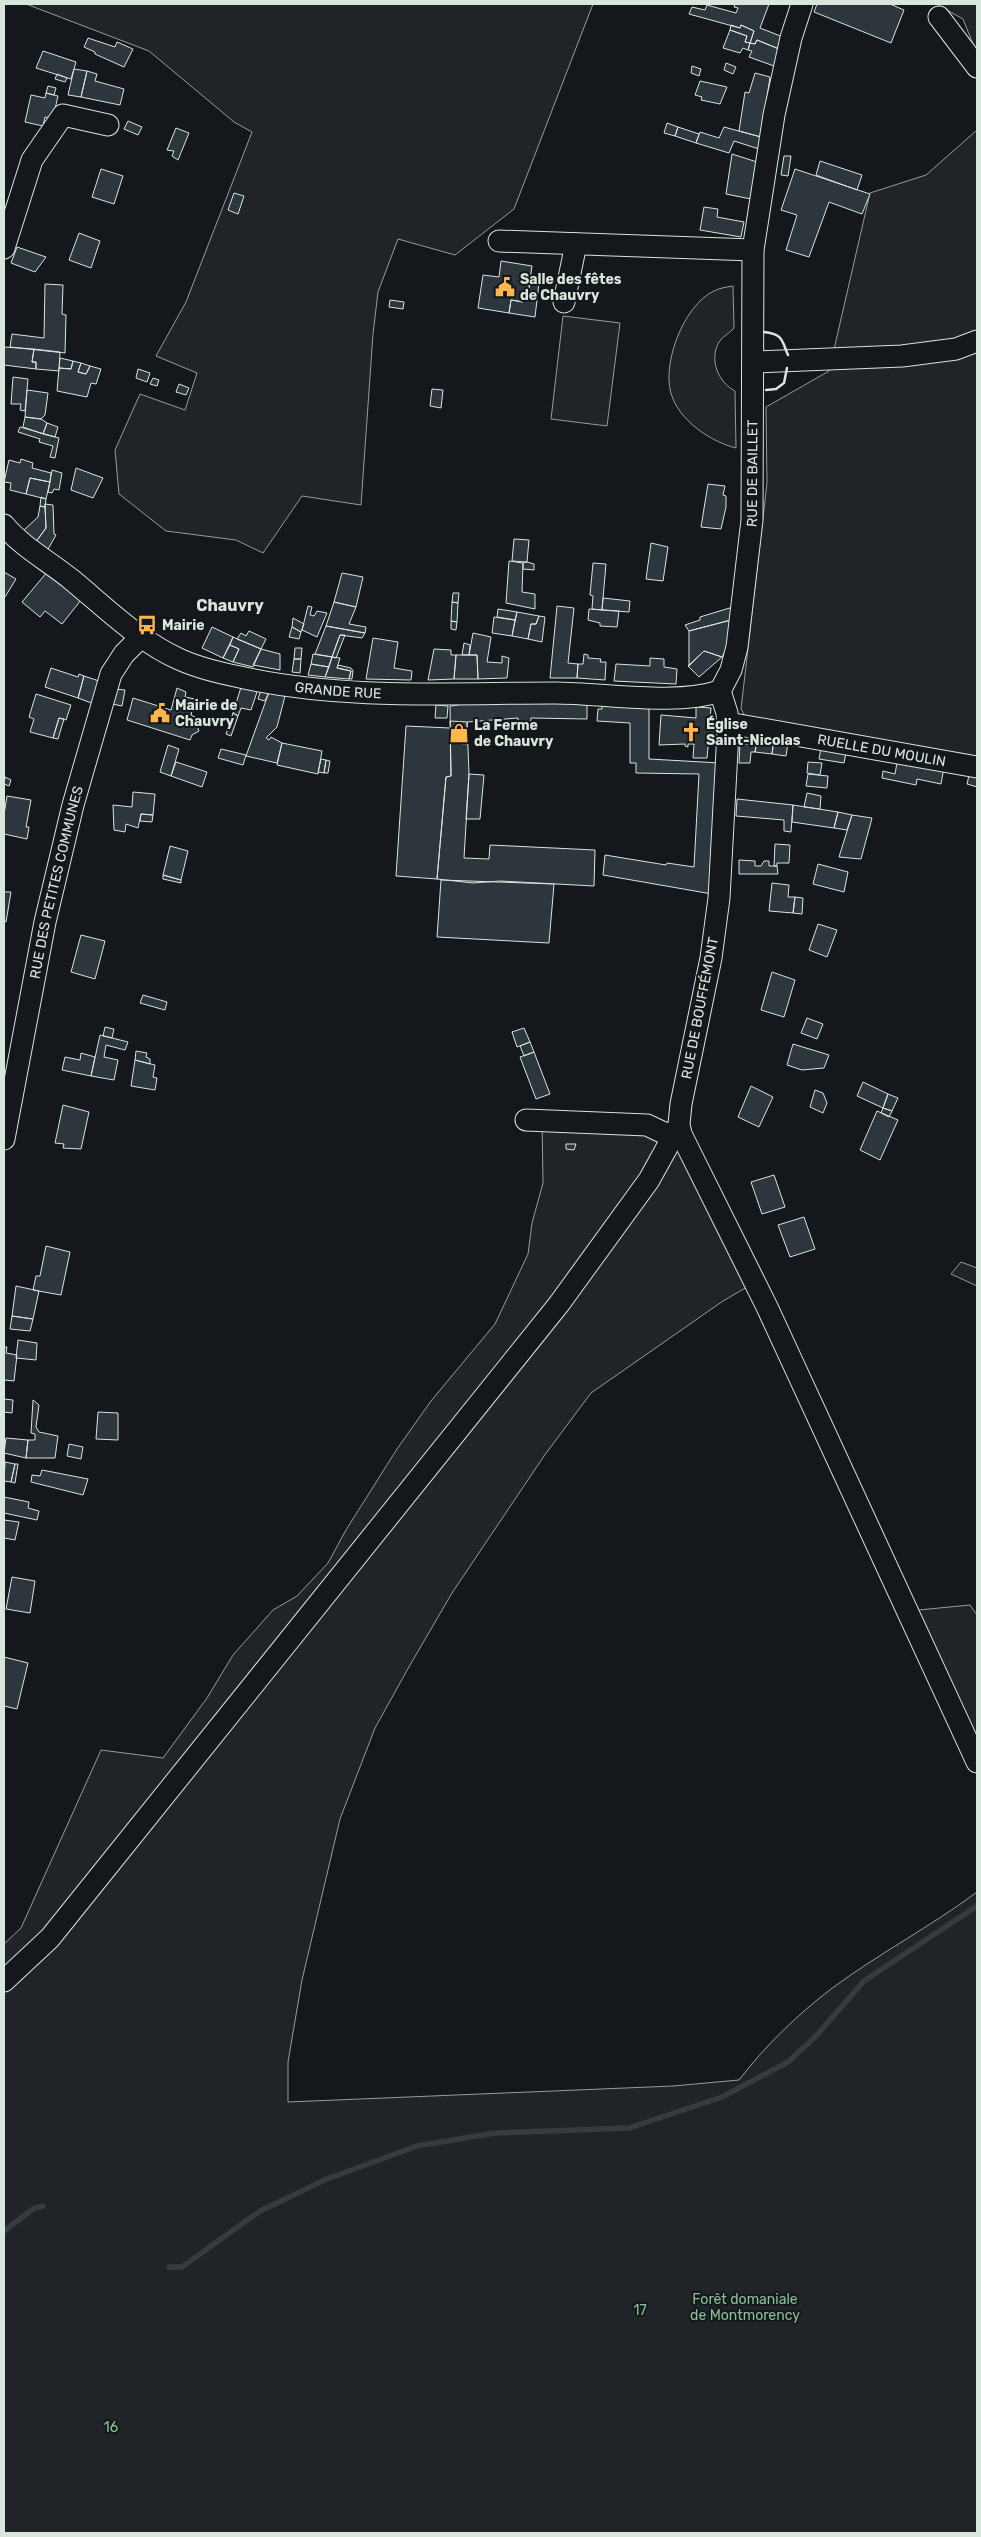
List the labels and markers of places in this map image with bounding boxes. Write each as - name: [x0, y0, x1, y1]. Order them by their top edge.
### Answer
- place label: Salle des fêtes de Chauvry: [520, 271, 622, 304]
- public building icon: Salle des fêtes de Chauvry: [494, 276, 516, 298]
- bus stop icon: Mairie: [136, 614, 158, 636]
- place label: Mairie: [162, 617, 205, 634]
- place label: Mairie de Chauvry: [175, 697, 238, 730]
- public building icon: Mairie de Chauvry: [149, 702, 171, 724]
- place label: Église Saint-Nicolas: [706, 715, 801, 749]
- place label: La Ferme de Chauvry: [474, 717, 554, 750]
- church icon: Église Saint-Nicolas: [680, 721, 702, 743]
- shop icon: La Ferme de Chauvry: [448, 722, 470, 744]

